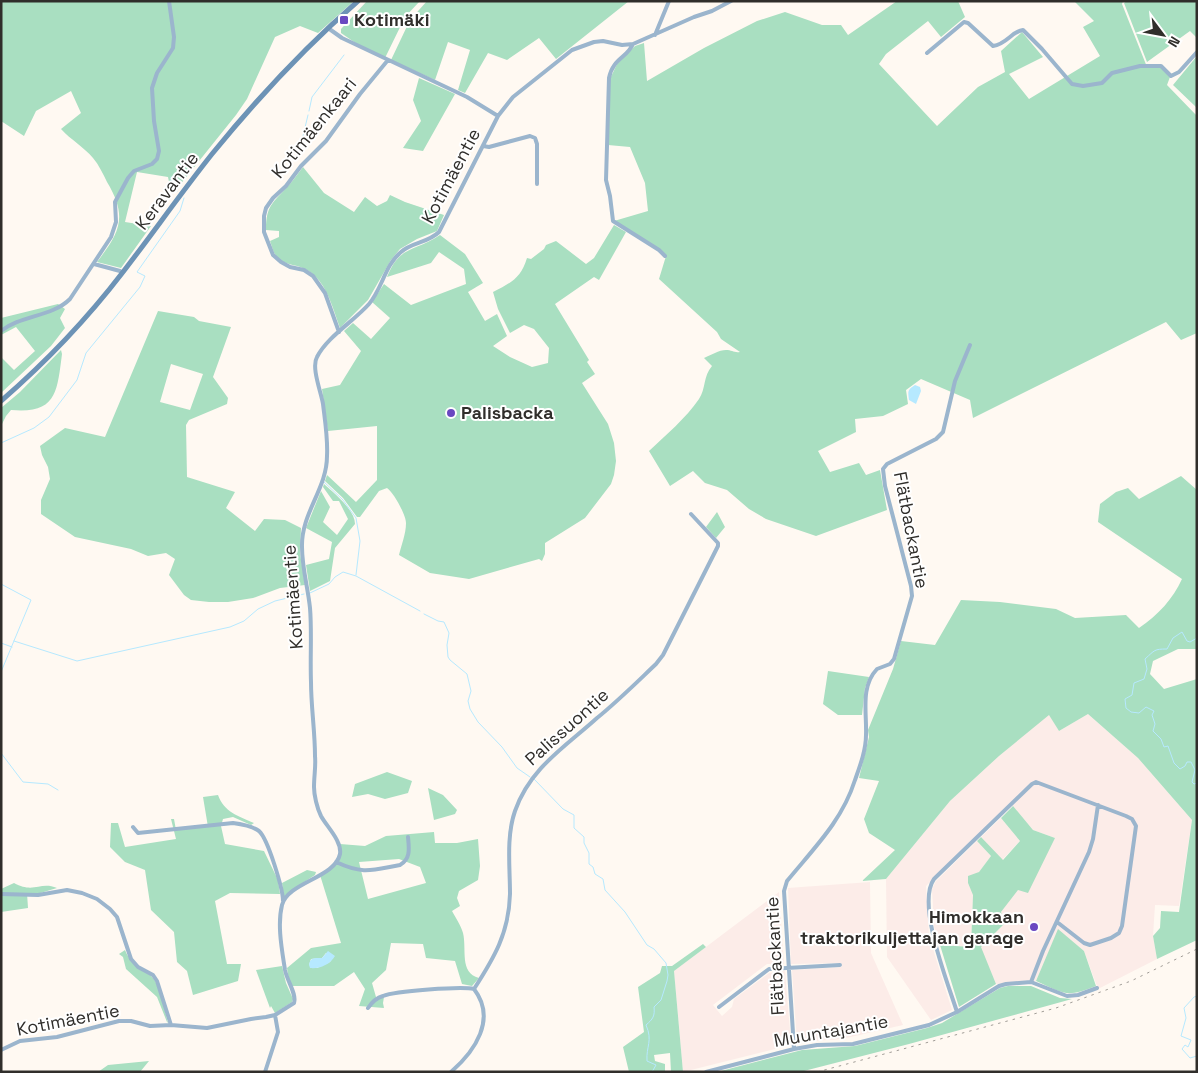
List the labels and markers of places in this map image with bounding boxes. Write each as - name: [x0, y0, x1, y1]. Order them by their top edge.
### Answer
- place label: Kotimäki: [354, 8, 429, 31]
- marker: Kotimäki: [338, 14, 350, 26]
- place label: Palisbacka: [461, 401, 554, 424]
- marker: Palisbacka: [445, 407, 457, 419]
- place label: Himokkaan traktorikuljettajan garage: [800, 905, 1024, 949]
- marker: Himokkaan traktorikuljettajan garage: [1028, 921, 1040, 933]

